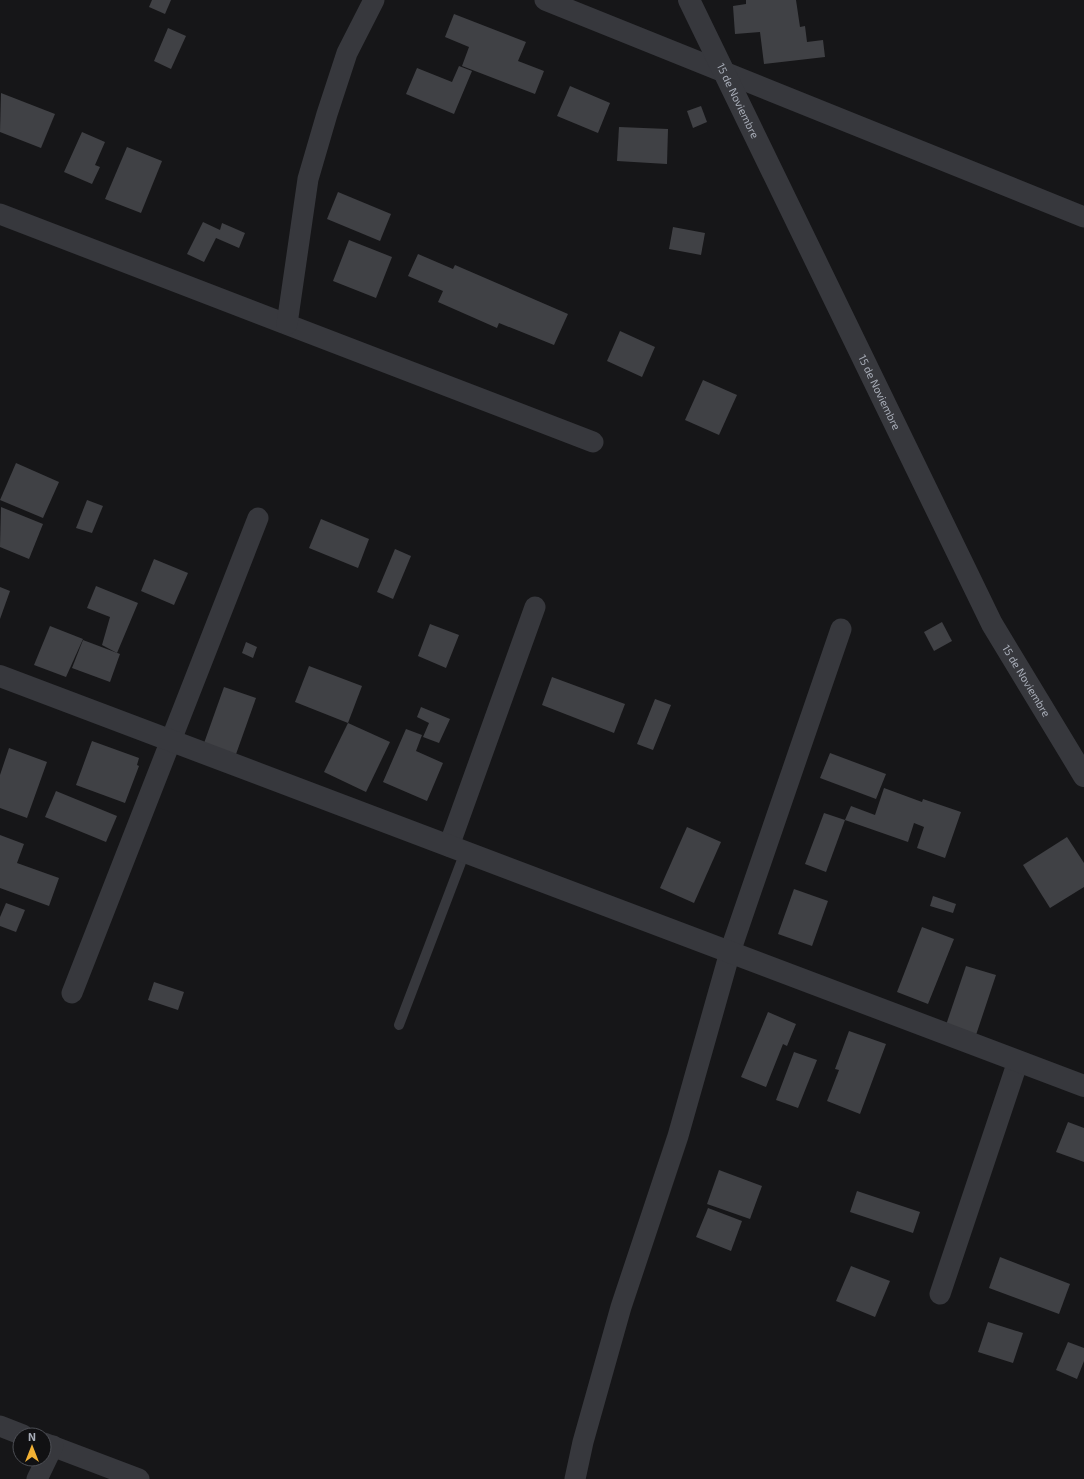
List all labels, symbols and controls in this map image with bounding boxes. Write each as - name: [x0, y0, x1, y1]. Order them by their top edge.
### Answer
- street label: 15 de Noviembre: [715, 61, 762, 140]
- street label: 15 de Noviembre: [856, 352, 904, 432]
- street label: 15 de Noviembre: [1000, 642, 1054, 719]
- north arrow: [12, 1427, 52, 1467]
- text: N: [28, 1430, 36, 1443]

